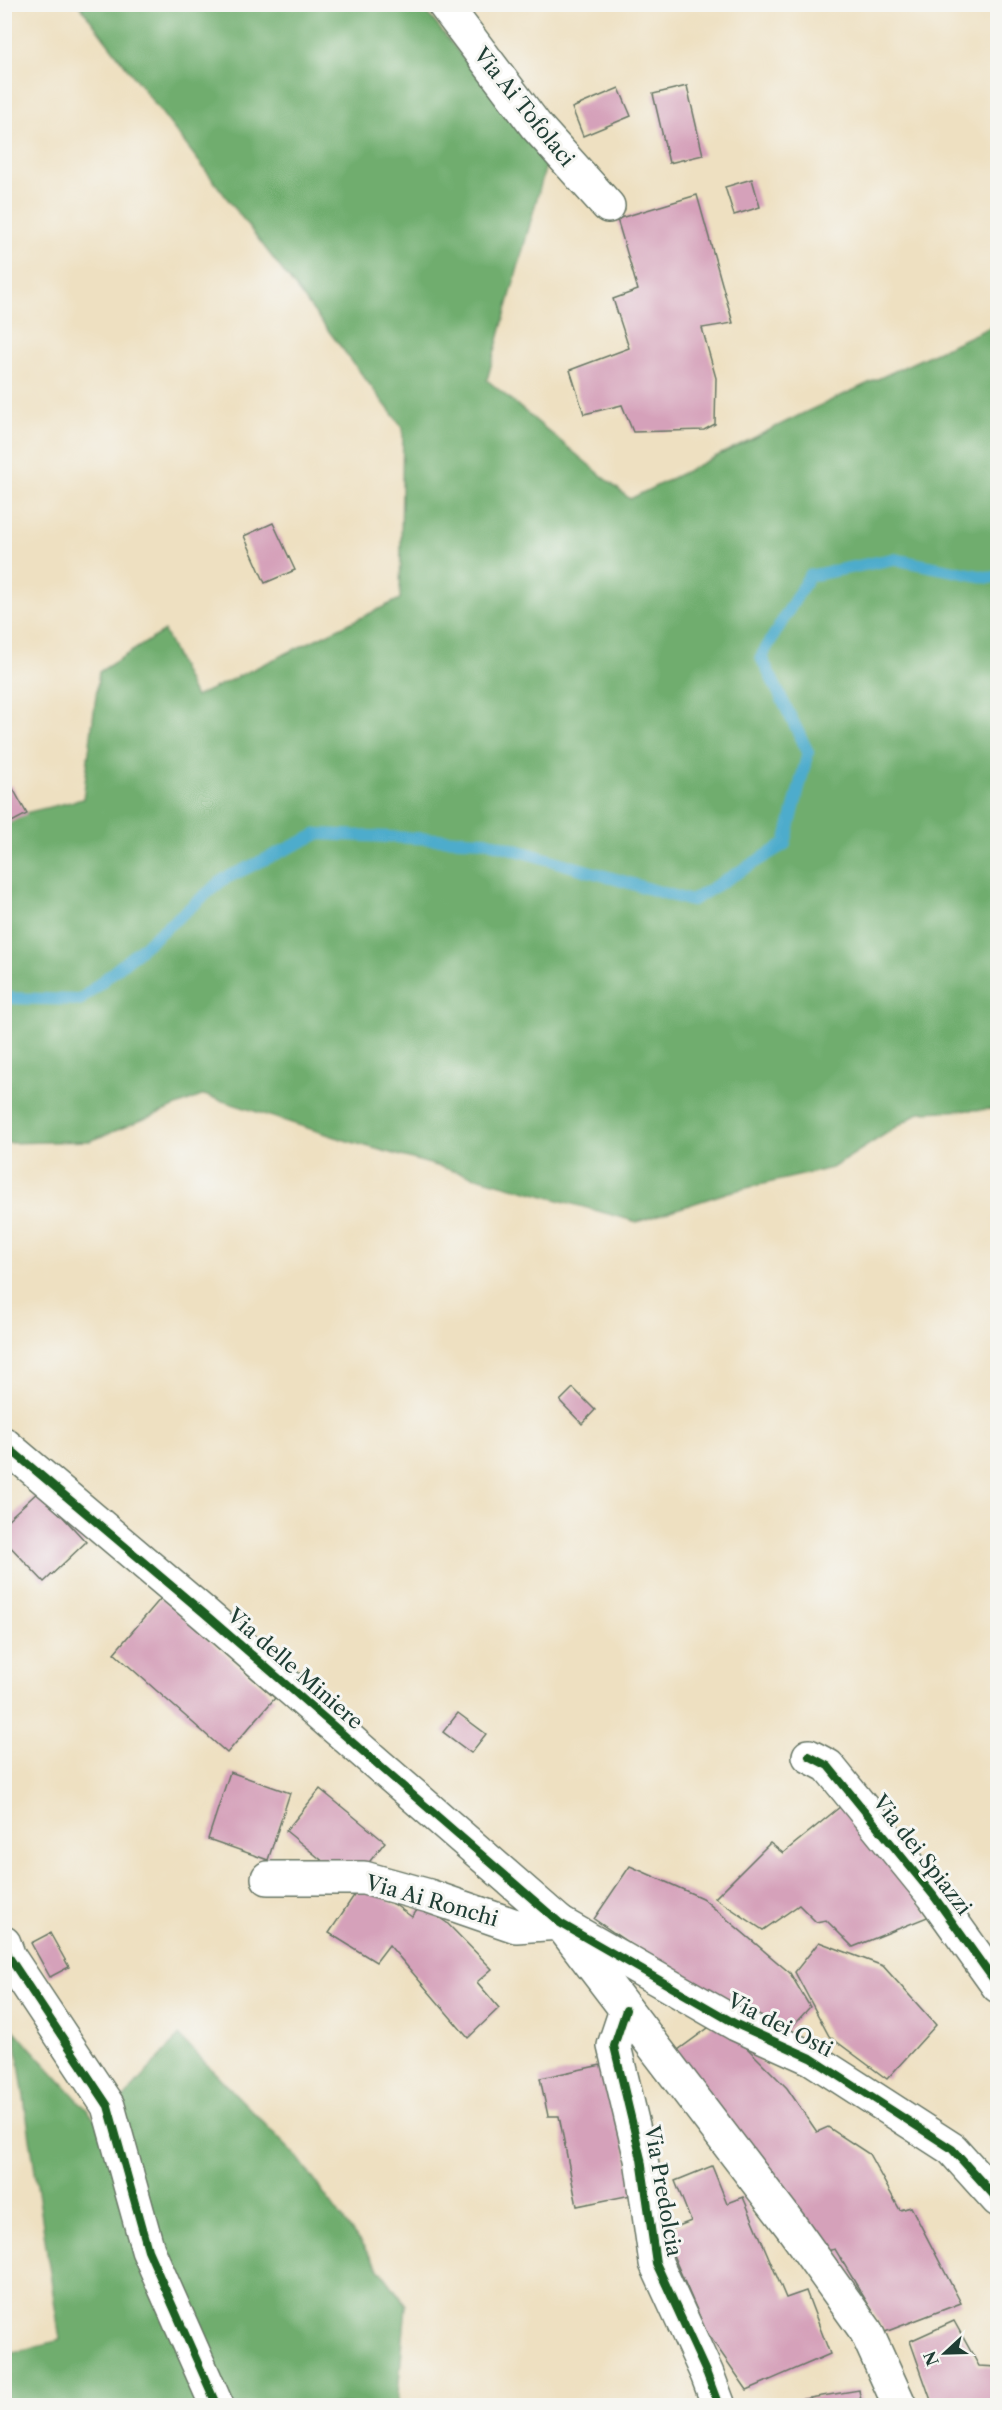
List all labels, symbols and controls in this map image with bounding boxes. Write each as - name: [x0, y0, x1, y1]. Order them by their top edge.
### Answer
- street label: Via Ai Tofolaci: [468, 42, 580, 171]
- street label: Via delle Miniere: [222, 1602, 368, 1734]
- street label: Via dei Spiazzi: [867, 1789, 977, 1920]
- street label: Via Ai Ronchi: [362, 1869, 501, 1931]
- street label: Via dei Osti: [723, 1987, 837, 2062]
- street label: Via Predolcia: [639, 2122, 687, 2259]
- north arrow: [915, 2323, 975, 2383]
- text: N: [919, 2348, 943, 2369]

